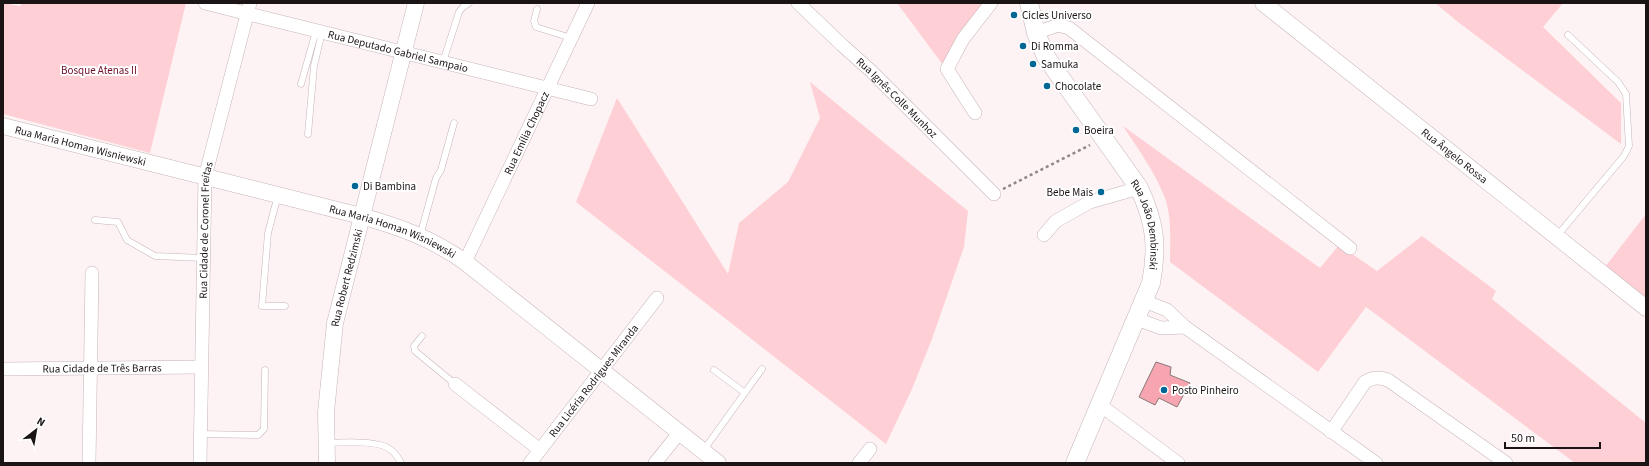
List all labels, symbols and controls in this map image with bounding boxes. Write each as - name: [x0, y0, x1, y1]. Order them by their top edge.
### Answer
- place label: Cicles Universo: [1022, 8, 1092, 23]
- marker: Cicles Universo: [1009, 10, 1019, 20]
- street label: Rua Deputado Gabriel Sampaio: [326, 27, 470, 76]
- place label: Di Romma: [1031, 39, 1079, 54]
- marker: Di Romma: [1018, 41, 1028, 51]
- street label: Rua Ignês Colle Munhoz: [853, 54, 941, 142]
- place label: Samuka: [1041, 57, 1078, 72]
- marker: Samuka: [1028, 59, 1038, 69]
- park label: Bosque Atenas II: [61, 63, 137, 78]
- place label: Chocolate: [1055, 79, 1102, 94]
- marker: Chocolate: [1042, 81, 1052, 91]
- street label: Rua Emília Chopacz: [501, 89, 553, 177]
- street label: Rua Maria Homan Wisniewski: [13, 122, 148, 170]
- place label: Boeira: [1084, 123, 1114, 138]
- marker: Boeira: [1071, 125, 1081, 135]
- street label: Rua Ângelo Rossa: [1418, 125, 1491, 187]
- street label: Rua Cidade de Coronel Freitas: [196, 160, 217, 299]
- street label: Rua João Dembinski: [1127, 176, 1162, 271]
- place label: Di Bambina: [363, 179, 416, 194]
- marker: Di Bambina: [350, 181, 360, 191]
- place label: Bebe Mais: [1046, 185, 1093, 200]
- marker: Bebe Mais: [1096, 187, 1106, 197]
- street label: Rua Maria Homan Wisniewski: [327, 201, 459, 262]
- street label: Rua Robert Redzimski: [328, 227, 367, 327]
- street label: Rua Licéria Rodrigues Miranda: [546, 321, 642, 440]
- street label: Rua Cidade de Três Barras: [42, 360, 162, 377]
- place label: Posto Pinheiro: [1172, 383, 1239, 398]
- marker: Posto Pinheiro: [1159, 385, 1169, 395]
- north arrow: [16, 410, 56, 450]
- text: N: [34, 414, 48, 430]
- scale bar: [1505, 424, 1600, 450]
- text: 50 m: [1511, 430, 1535, 447]

